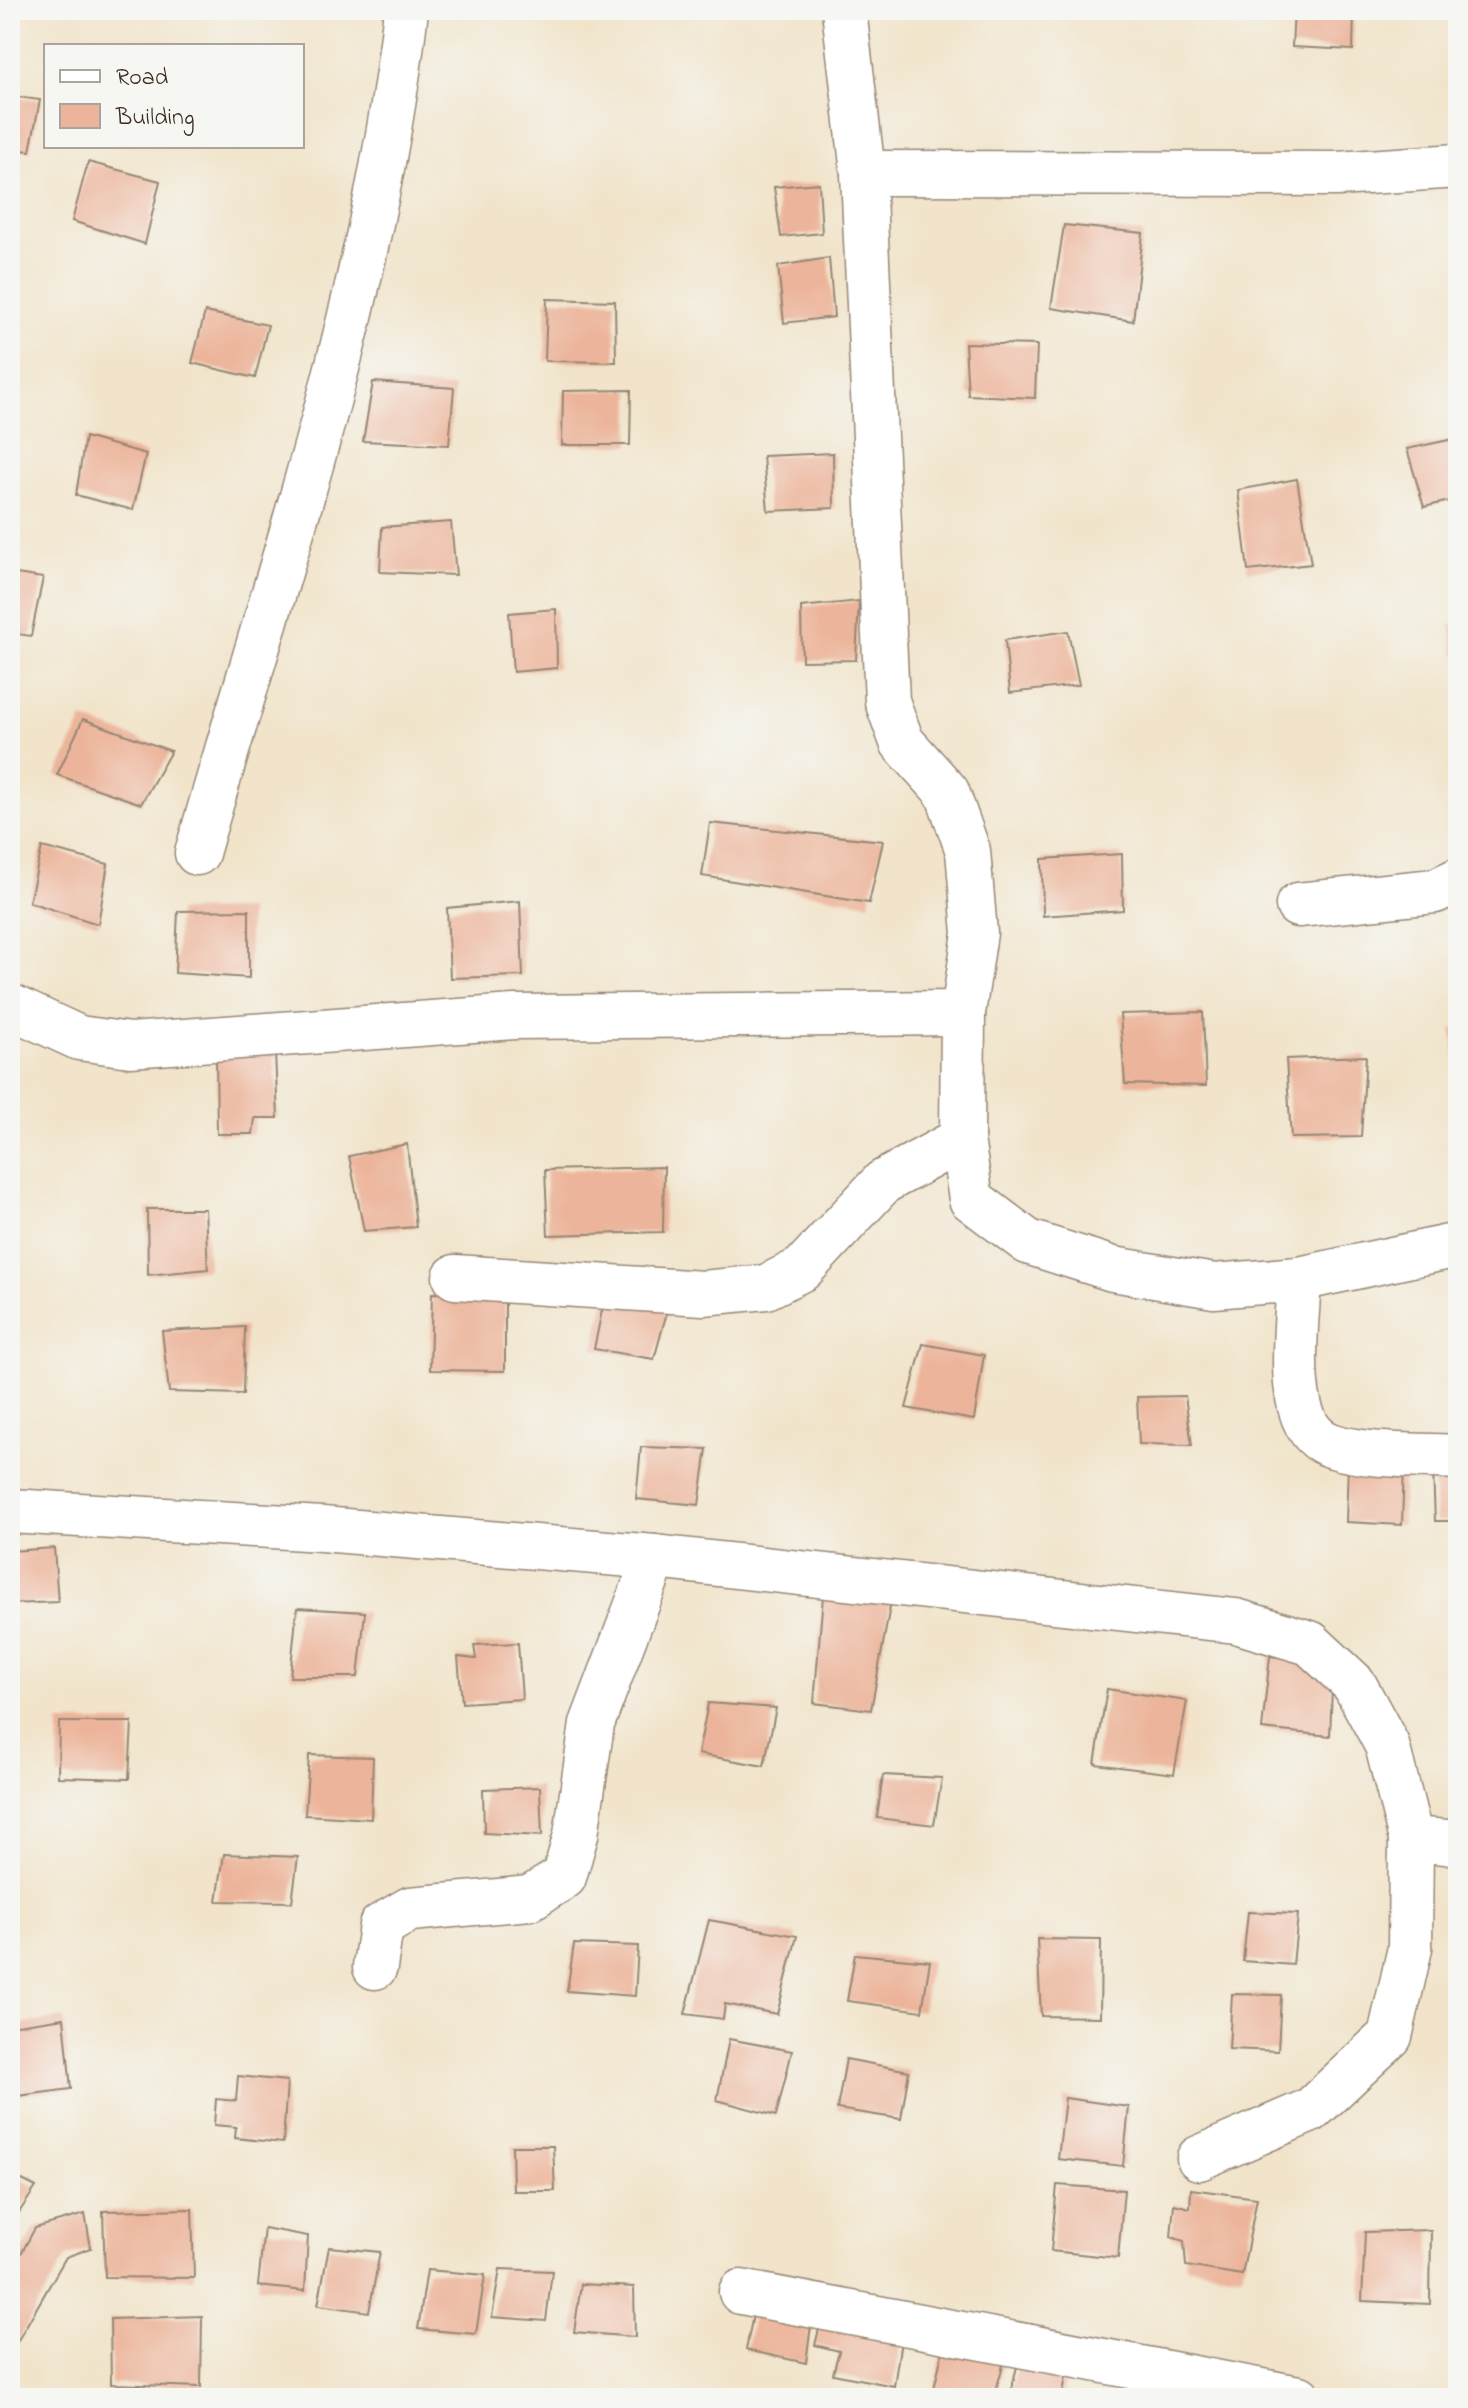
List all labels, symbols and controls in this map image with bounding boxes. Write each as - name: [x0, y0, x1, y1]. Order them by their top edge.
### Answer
- legend: [44, 44, 304, 148]
- text: Road: [116, 61, 169, 96]
- text: Building: [115, 101, 195, 136]

